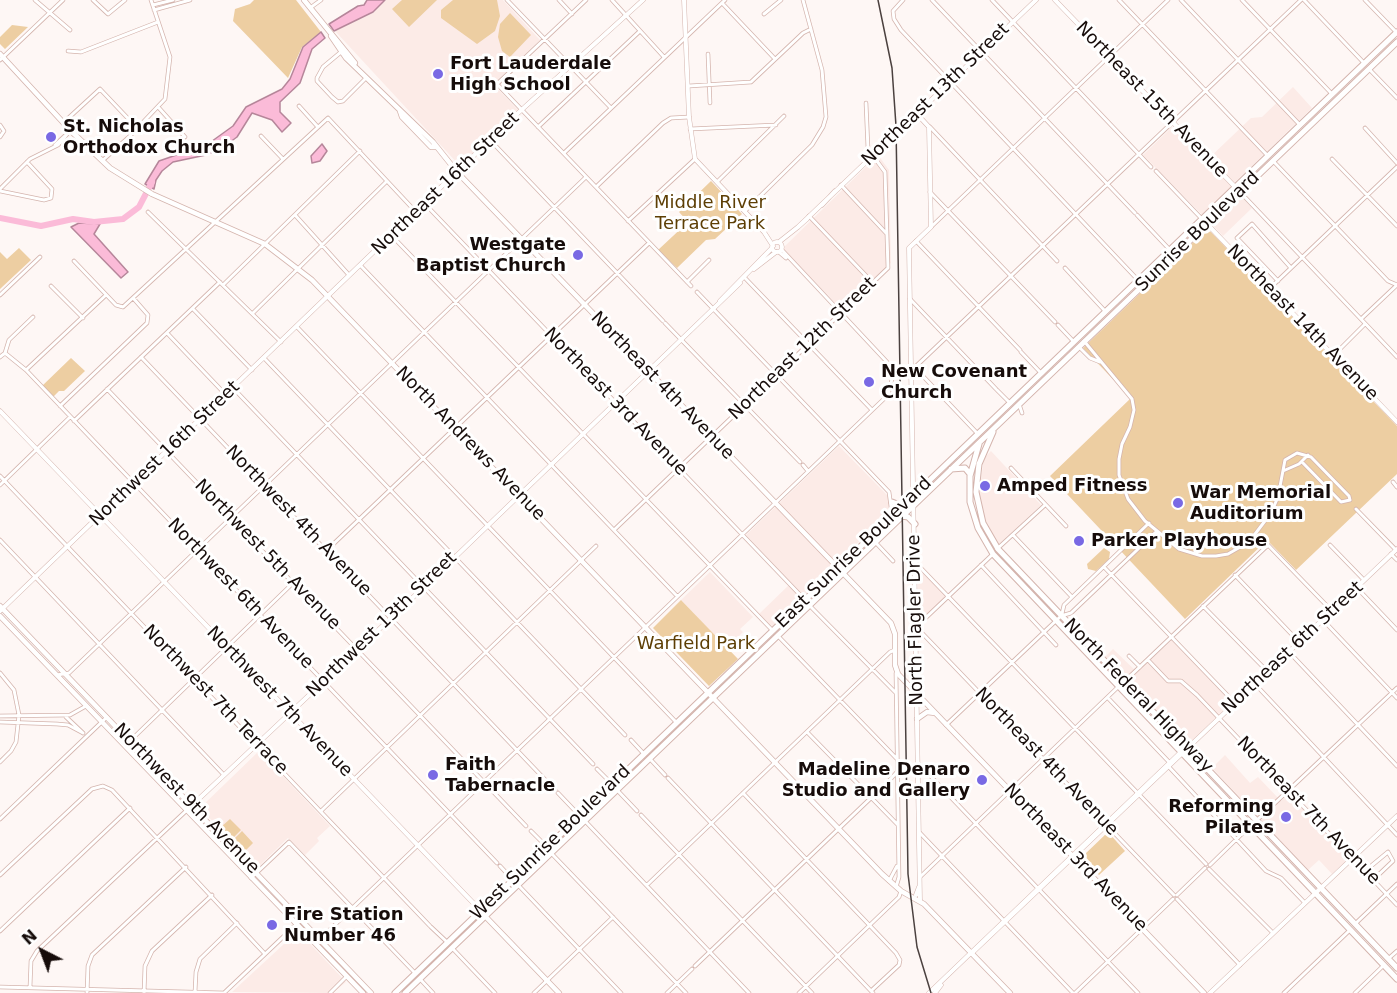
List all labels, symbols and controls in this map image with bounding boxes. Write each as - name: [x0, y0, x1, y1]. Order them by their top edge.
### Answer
- street label: Northeast 15th Avenue: [1071, 17, 1231, 183]
- street label: Northeast 13th Street: [858, 19, 1014, 171]
- place label: Fort Lauderdale High School: [450, 53, 611, 96]
- marker: Fort Lauderdale High School: [431, 67, 445, 81]
- street label: Northeast 16th Street: [368, 108, 524, 260]
- place label: St. Nicholas Orthodox Church: [63, 116, 235, 158]
- marker: St. Nicholas Orthodox Church: [44, 130, 58, 144]
- street label: Sunrise Boulevard: [1132, 167, 1264, 297]
- park label: Middle River Terrace Park: [654, 192, 766, 234]
- place label: Westgate Baptist Church: [416, 234, 566, 276]
- street label: Northeast 14th Avenue: [1222, 240, 1382, 406]
- marker: Westgate Baptist Church: [571, 248, 585, 262]
- street label: Northeast 12th Street: [725, 273, 881, 425]
- street label: Northeast 4th Avenue: [586, 308, 738, 464]
- street label: Northeast 3rd Avenue: [539, 324, 691, 480]
- place label: New Covenant Church: [881, 361, 1027, 404]
- street label: North Andrews Avenue: [391, 362, 549, 526]
- marker: New Covenant Church: [862, 375, 876, 389]
- street label: Northwest 16th Street: [86, 377, 244, 531]
- street label: Northwest 4th Avenue: [220, 441, 376, 601]
- street label: East Sunrise Boulevard: [772, 473, 936, 633]
- street label: Northwest 5th Avenue: [189, 475, 345, 635]
- place label: Amped Fitness: [997, 475, 1147, 497]
- marker: Amped Fitness: [978, 479, 992, 493]
- place label: War Memorial Auditorium: [1190, 482, 1331, 524]
- marker: War Memorial Auditorium: [1171, 496, 1185, 510]
- street label: Northwest 6th Avenue: [162, 514, 318, 674]
- place label: Parker Playhouse: [1091, 530, 1267, 552]
- street label: North Flagler Drive: [904, 534, 928, 706]
- marker: Parker Playhouse: [1072, 534, 1086, 548]
- street label: Northwest 13th Street: [303, 548, 461, 702]
- street label: Northeast 6th Street: [1218, 577, 1368, 719]
- street label: North Federal Highway: [1059, 614, 1217, 778]
- street label: Northwest 7th Terrace: [138, 621, 292, 779]
- street label: Northwest 7th Avenue: [201, 622, 357, 782]
- park label: Warfield Park: [637, 633, 755, 655]
- street label: Northeast 4th Avenue: [970, 684, 1122, 840]
- street label: Northwest 9th Avenue: [108, 719, 264, 879]
- street label: Northeast 7th Avenue: [1232, 733, 1384, 889]
- place label: Faith Tabernacle: [445, 754, 555, 796]
- place label: Madeline Denaro Studio and Gallery: [782, 759, 970, 802]
- street label: West Sunrise Boulevard: [467, 761, 635, 925]
- marker: Faith Tabernacle: [426, 768, 440, 782]
- marker: Madeline Denaro Studio and Gallery: [975, 773, 989, 787]
- street label: Northeast 3rd Avenue: [999, 780, 1151, 936]
- place label: Reforming Pilates: [1168, 796, 1274, 838]
- marker: Reforming Pilates: [1279, 810, 1293, 824]
- place label: Fire Station Number 46: [284, 904, 403, 946]
- marker: Fire Station Number 46: [265, 918, 279, 932]
- north arrow: [12, 921, 72, 981]
- text: N: [18, 926, 41, 949]

